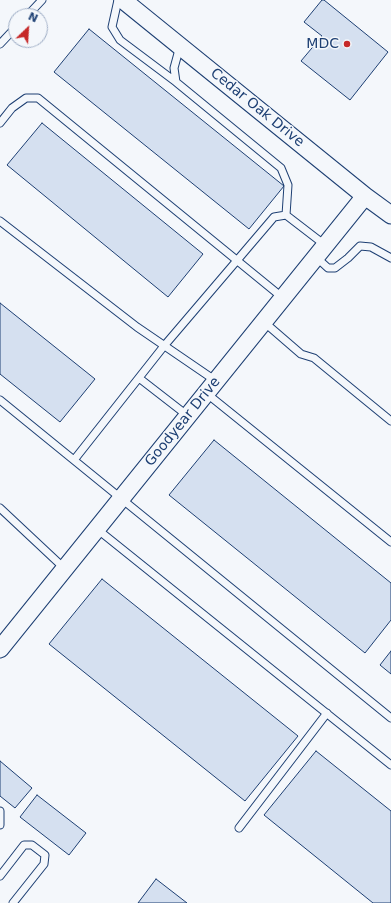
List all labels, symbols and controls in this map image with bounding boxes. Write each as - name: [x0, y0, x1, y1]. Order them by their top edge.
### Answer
- north arrow: [8, 8, 48, 48]
- text: N: [26, 10, 40, 25]
- place label: MDC: [306, 36, 339, 52]
- marker: MDC: [342, 39, 352, 49]
- street label: Cedar Oak Drive: [207, 65, 307, 151]
- street label: Goodyear Drive: [142, 374, 224, 470]

